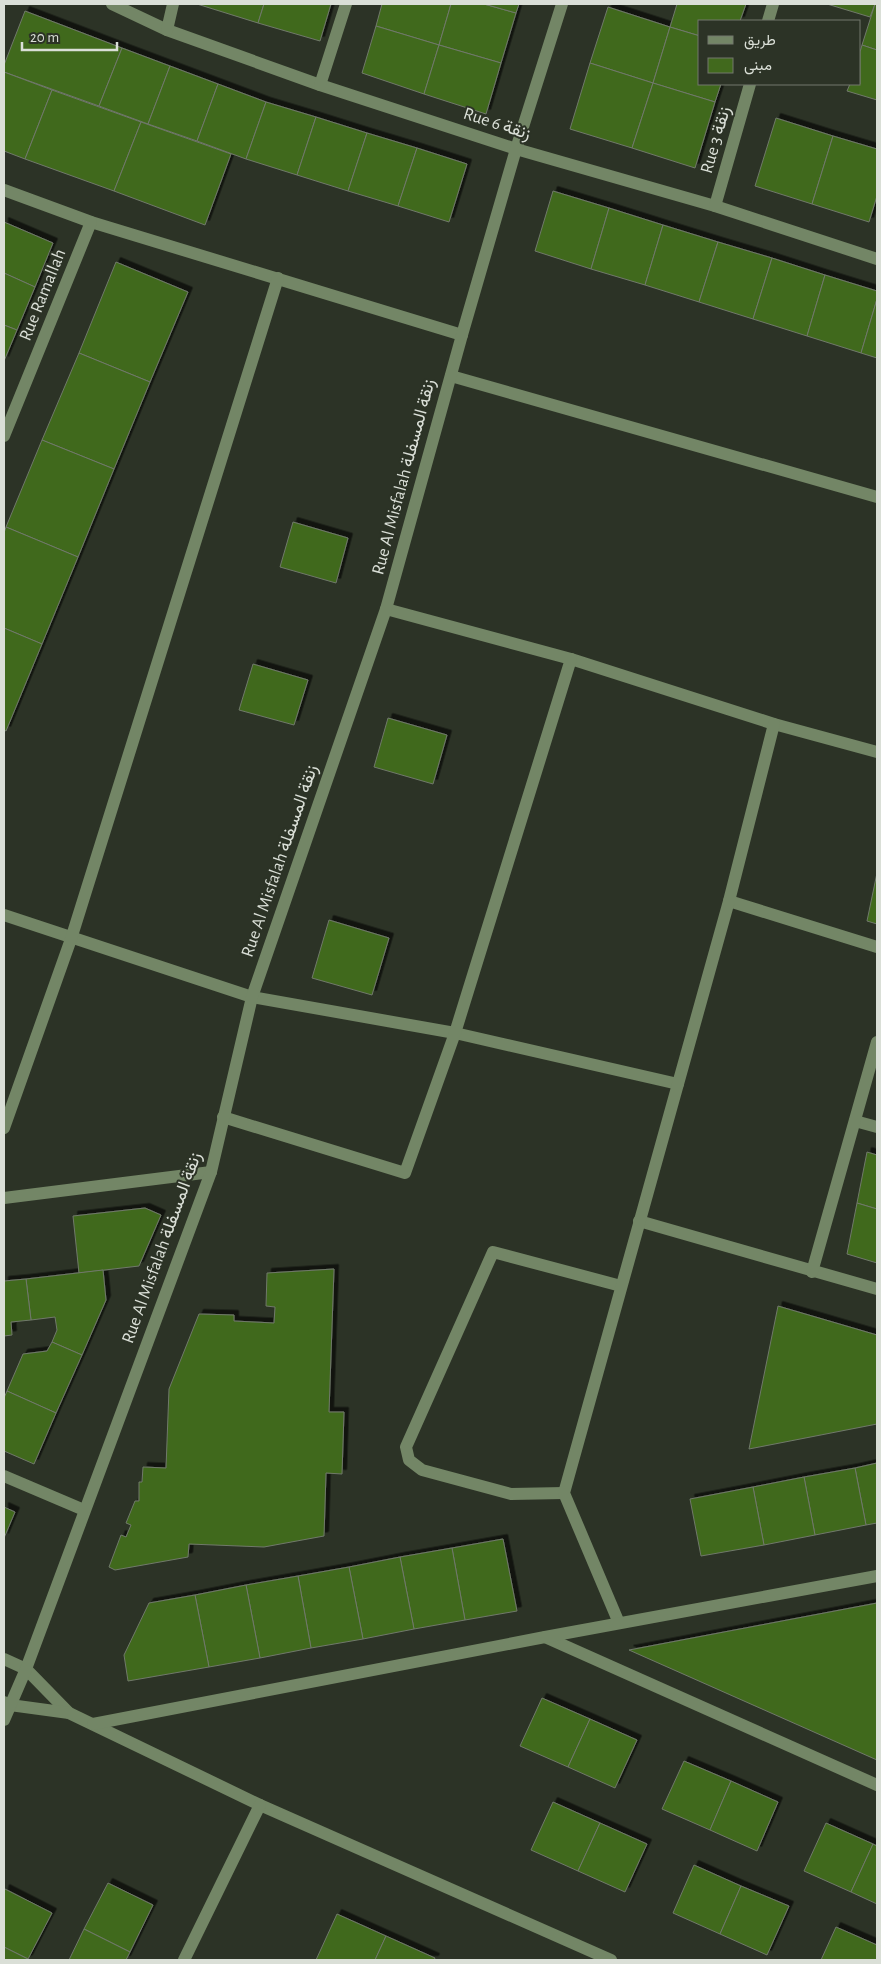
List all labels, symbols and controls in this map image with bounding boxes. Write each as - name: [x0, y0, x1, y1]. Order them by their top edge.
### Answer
- scale bar: [22, 20, 118, 52]
- legend: [698, 20, 861, 85]
- text: 20 m: [30, 30, 59, 45]
- text: طريق: [744, 33, 776, 50]
- text: مبنى: [744, 58, 772, 75]
- street label: Rue 3 زنقة: [698, 104, 735, 176]
- street label: Rue 6 زنقة: [461, 105, 533, 144]
- street label: Rue Ramallah: [16, 247, 70, 343]
- street label: Rue Al Misfalah زنقة المسفلة: [369, 377, 440, 577]
- street label: Rue Al Misfalah زنقة المسفلة: [239, 763, 322, 960]
- street label: Rue Al Misfalah زنقة المسفلة: [119, 1150, 206, 1346]

